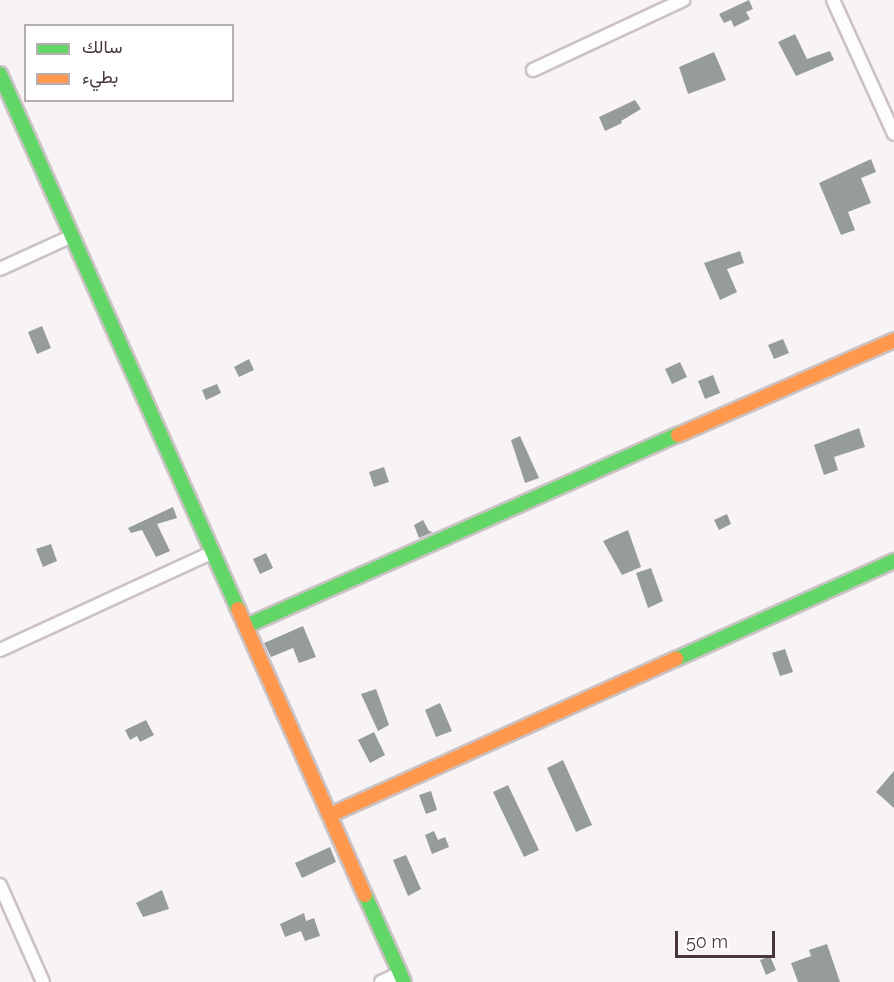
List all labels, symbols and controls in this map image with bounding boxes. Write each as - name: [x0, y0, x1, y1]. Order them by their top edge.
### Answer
- legend: [24, 24, 234, 102]
- text: سالك: [82, 36, 122, 57]
- text: بطيء: [82, 66, 118, 87]
- scale bar: [678, 919, 778, 957]
- text: 50 m: [686, 931, 728, 952]

